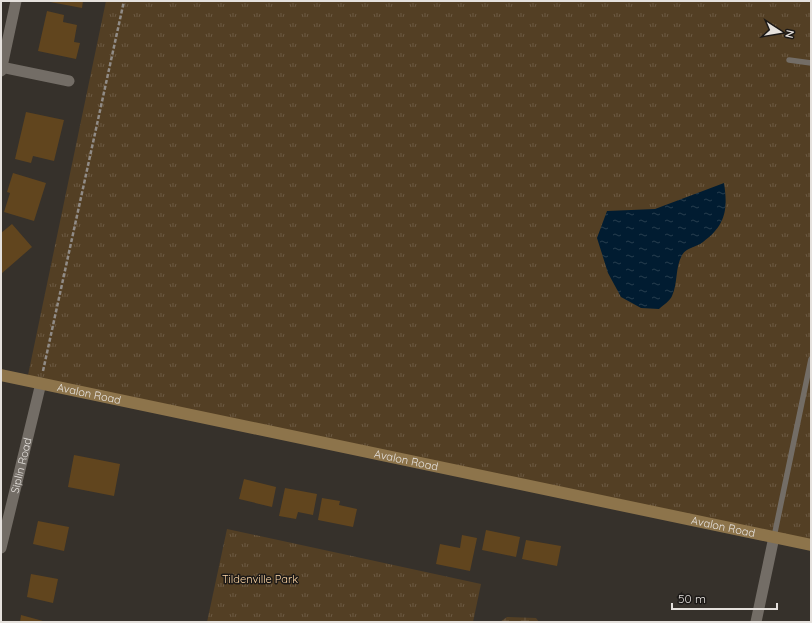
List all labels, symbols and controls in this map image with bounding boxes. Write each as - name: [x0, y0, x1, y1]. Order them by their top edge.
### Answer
- north arrow: [760, 12, 800, 52]
- text: N: [782, 29, 797, 39]
- street label: Avalon Road: [56, 380, 122, 407]
- street label: Siplin Road: [8, 436, 35, 495]
- street label: Avalon Road: [373, 447, 439, 474]
- street label: Avalon Road: [690, 513, 757, 540]
- park label: Tildenville Park: [222, 572, 298, 586]
- scale bar: [672, 585, 777, 611]
- text: 50 m: [678, 591, 706, 606]

